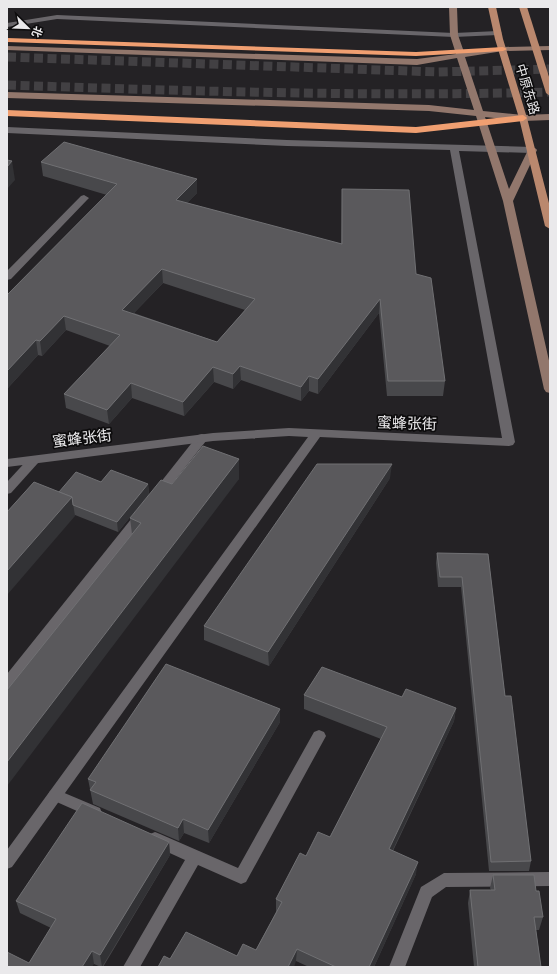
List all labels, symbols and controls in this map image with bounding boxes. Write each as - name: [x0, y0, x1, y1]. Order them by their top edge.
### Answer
- north arrow: [8, 8, 48, 48]
- text: 北: [28, 24, 47, 40]
- street label: 中原东路: [511, 61, 545, 117]
- street label: 蜜蜂张街: [377, 410, 437, 436]
- street label: 蜜蜂张街: [51, 423, 113, 453]

